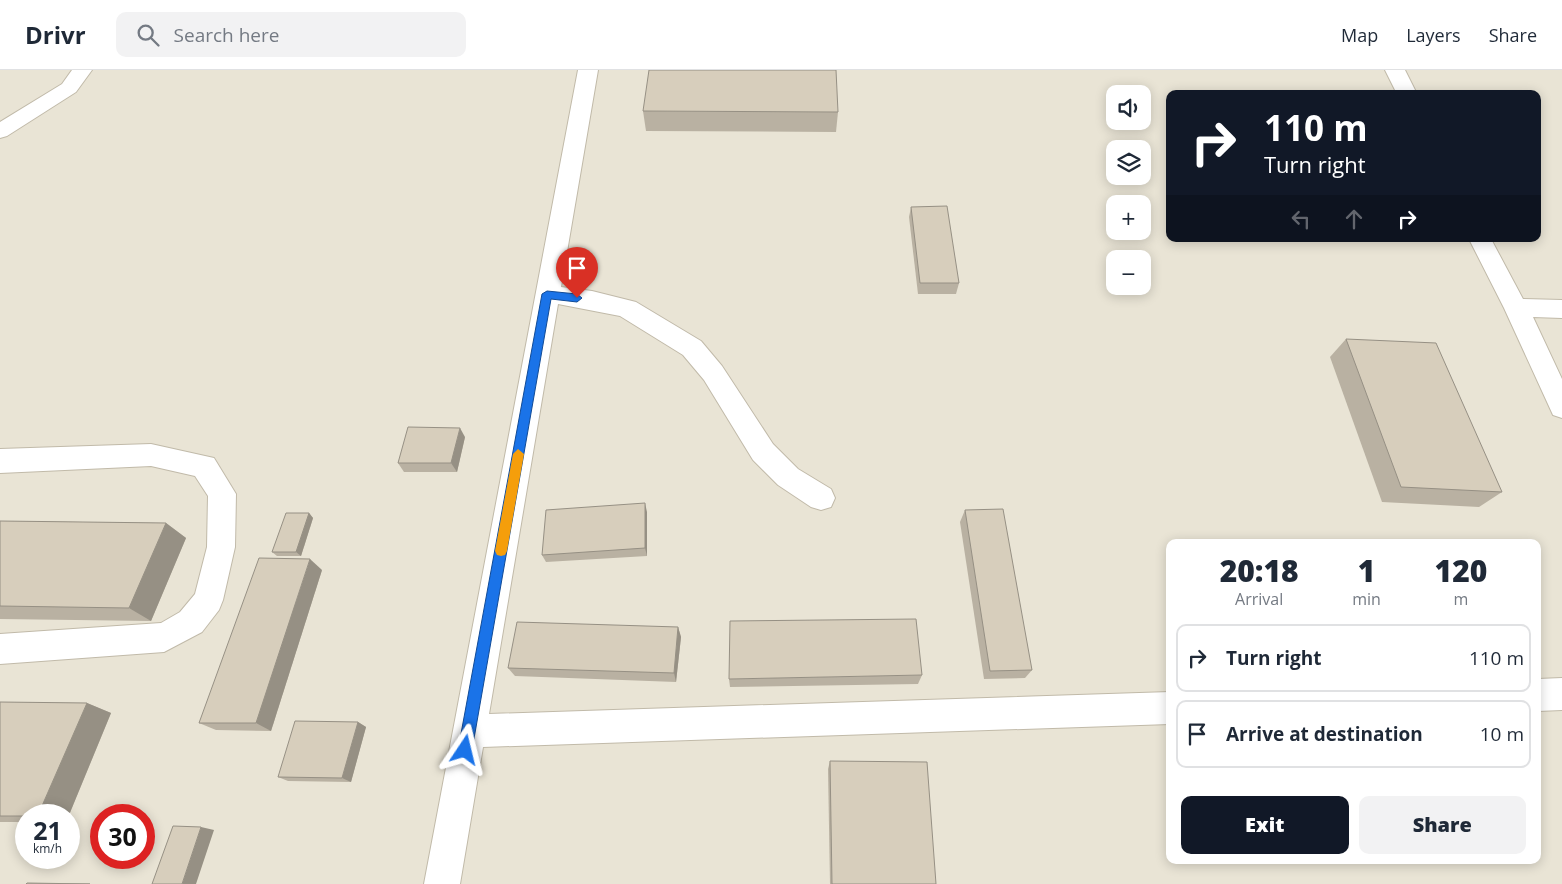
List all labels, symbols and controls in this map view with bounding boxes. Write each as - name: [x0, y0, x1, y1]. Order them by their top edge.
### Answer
- search box: [116, 12, 466, 57]
- text: Drivr: [25, 18, 86, 51]
- icon: search: [134, 21, 162, 49]
- text: Search here: [174, 22, 279, 48]
- text: Map: [1341, 23, 1378, 47]
- text: Layers: [1406, 23, 1461, 47]
- text: Share: [1489, 23, 1537, 47]
- map controls: [1106, 85, 1151, 295]
- button: sound: [1106, 85, 1151, 130]
- text: 110 m: [1264, 104, 1368, 151]
- icon: right: [1181, 110, 1246, 175]
- button: layers: [1106, 140, 1151, 185]
- text: Turn right: [1264, 149, 1366, 179]
- button: +: [1106, 195, 1151, 240]
- icon: left: [1287, 205, 1315, 233]
- icon: ahead: [1340, 205, 1368, 233]
- icon: right: [1393, 205, 1421, 233]
- pin: [556, 247, 598, 298]
- button: −: [1106, 250, 1151, 295]
- icon: arrive: [563, 254, 591, 282]
- text: 20:18: [1220, 550, 1299, 591]
- text: 1: [1358, 550, 1375, 591]
- text: 120: [1435, 550, 1487, 591]
- text: Arrival: [1235, 588, 1283, 610]
- text: min: [1352, 588, 1381, 610]
- text: m: [1454, 588, 1468, 610]
- icon: right: [1183, 644, 1211, 672]
- text: Turn right: [1226, 645, 1321, 671]
- text: 110 m: [1469, 645, 1524, 671]
- icon: arrive: [1183, 720, 1211, 748]
- text: Arrive at destination: [1226, 721, 1423, 747]
- text: 10 m: [1480, 721, 1524, 747]
- position arrow: [438, 723, 490, 775]
- button: Exit: [1181, 796, 1349, 854]
- button: Share: [1359, 796, 1526, 854]
- speed limit sign: 30: [90, 804, 155, 869]
- text: 21: [33, 813, 62, 847]
- text: km/h: [33, 840, 62, 857]

